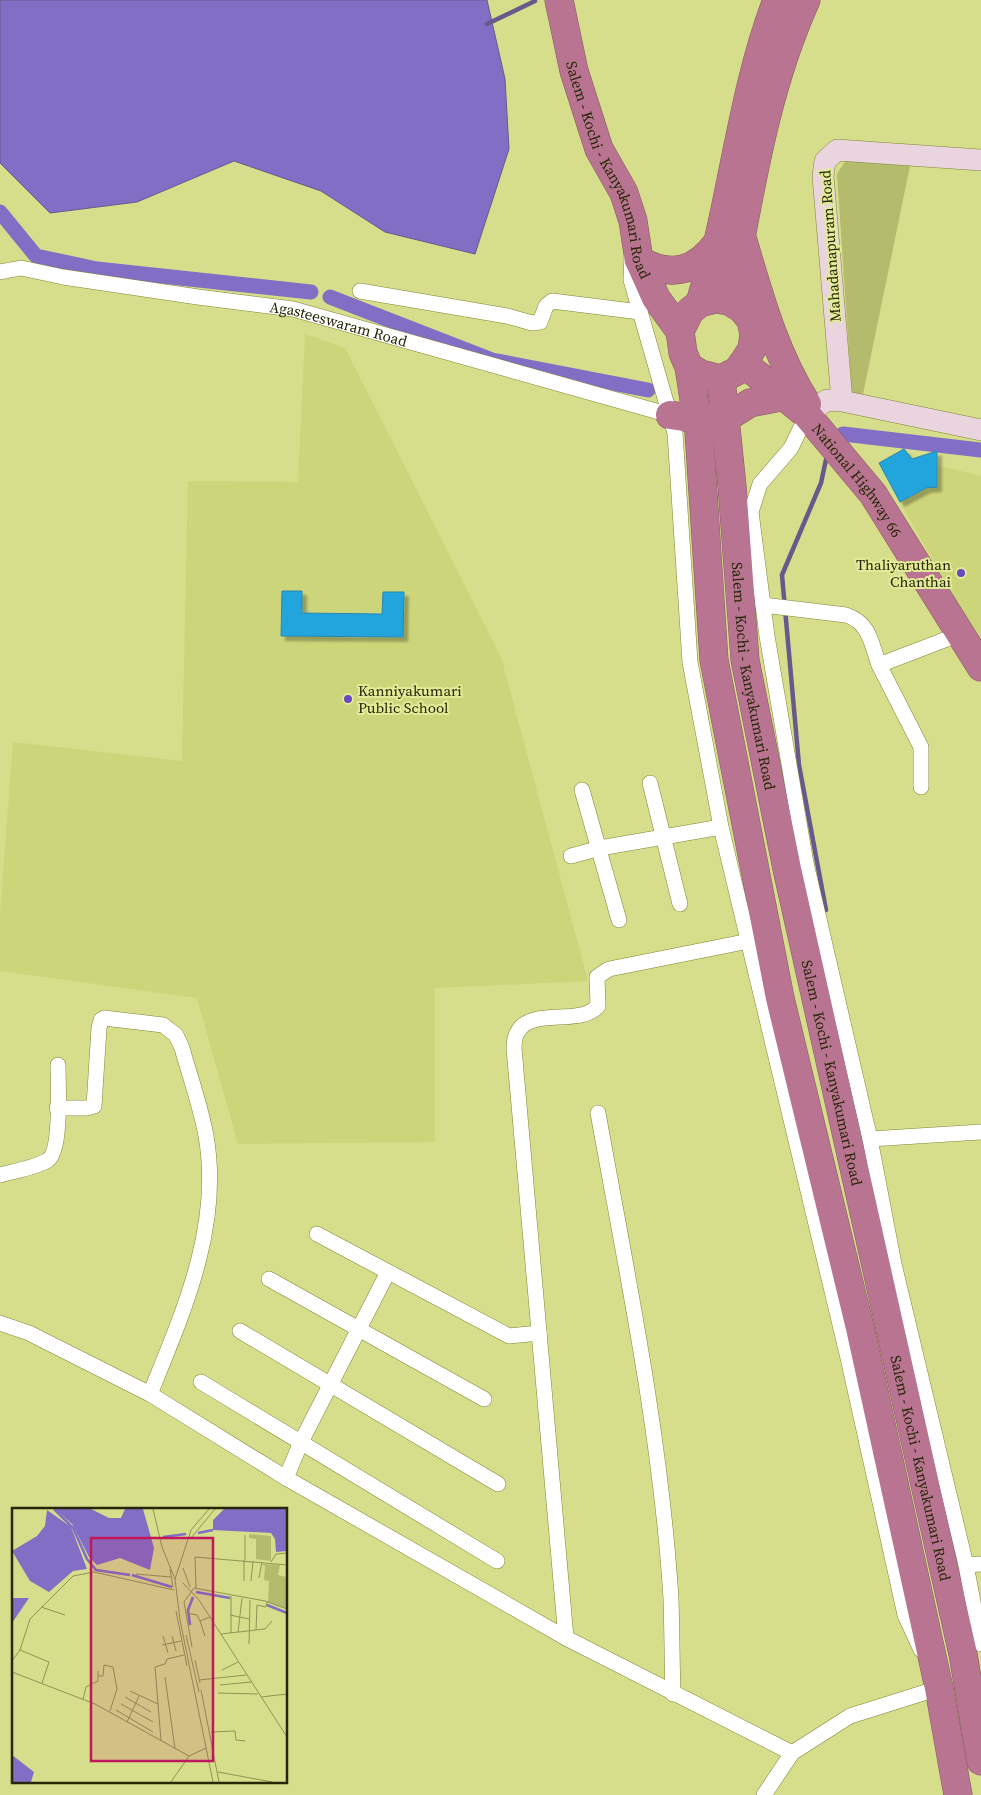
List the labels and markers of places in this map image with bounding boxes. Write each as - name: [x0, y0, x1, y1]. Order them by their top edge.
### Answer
- place label: Thaliyaruthan Chanthai: [856, 554, 951, 592]
- marker: Thaliyaruthan Chanthai: [955, 567, 967, 579]
- place label: Kanniyakumari Public School: [358, 680, 462, 718]
- marker: Kanniyakumari Public School: [342, 693, 354, 705]

